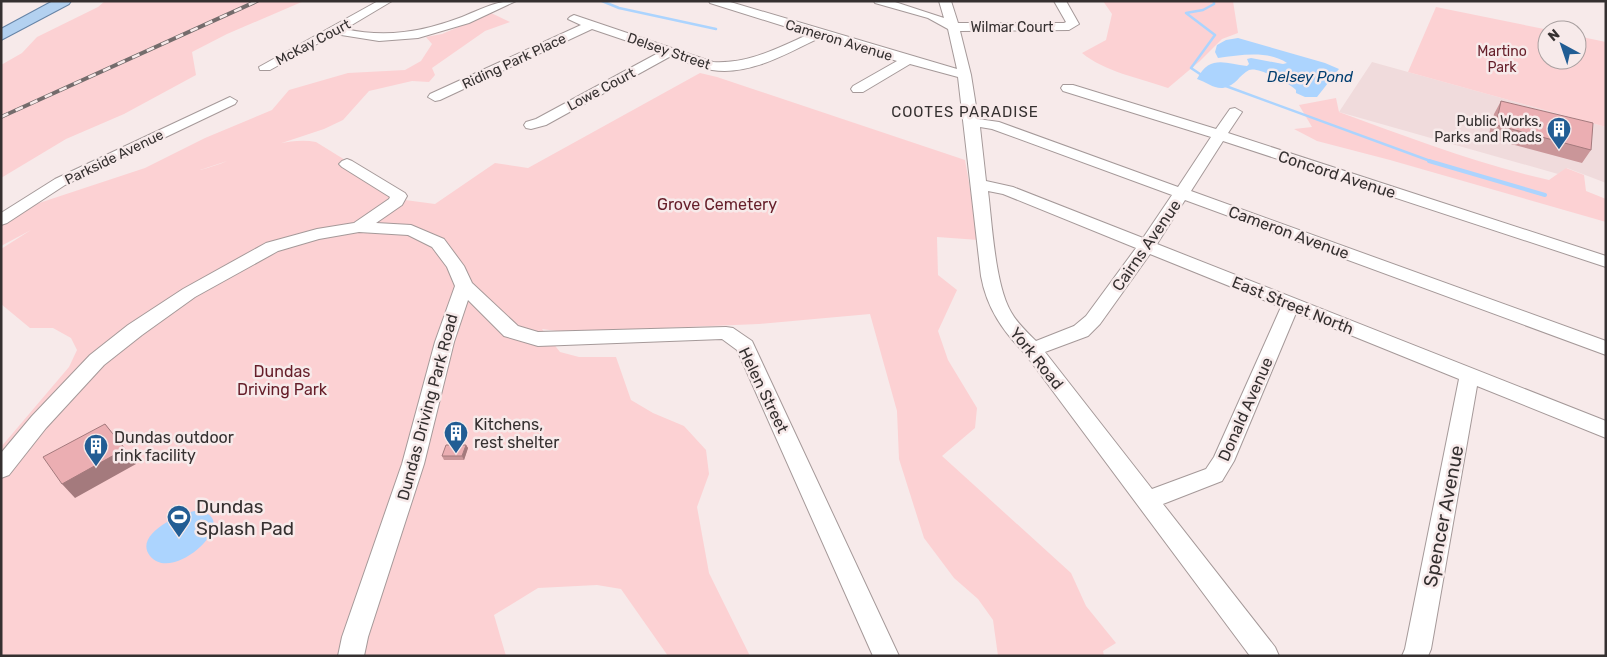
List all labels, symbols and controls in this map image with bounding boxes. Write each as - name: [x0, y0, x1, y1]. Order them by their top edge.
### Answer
- street label: McKay Court: [273, 15, 354, 69]
- street label: Cameron Avenue: [783, 16, 895, 65]
- street label: Wilmar Court: [970, 19, 1054, 36]
- north arrow: [1537, 20, 1587, 70]
- text: N: [1545, 26, 1563, 45]
- street label: Delsey Street: [625, 29, 713, 74]
- street label: Riding Park Place: [460, 30, 569, 93]
- park label: Martino Park: [1477, 43, 1527, 76]
- street label: Lowe Court: [564, 64, 639, 114]
- water label: Delsey Pond: [1267, 68, 1354, 86]
- district label: COOTES PARADISE: [891, 103, 1039, 121]
- place label: Public Works, Parks and Roads: [1434, 113, 1542, 146]
- building icon: Public Works, Parks and Roads: [1546, 116, 1572, 150]
- street label: Parkside Avenue: [62, 126, 167, 189]
- street label: Concord Avenue: [1276, 147, 1398, 202]
- park label: Grove Cemetery: [657, 195, 777, 214]
- street label: Cairns Avenue: [1108, 196, 1185, 294]
- street label: Cameron Avenue: [1226, 202, 1352, 263]
- street label: East Street North: [1229, 272, 1356, 339]
- street label: Dundas Driving Park Road: [393, 312, 462, 503]
- street label: York Road: [1006, 323, 1067, 393]
- street label: Helen Street: [735, 344, 792, 436]
- street label: Donald Avenue: [1214, 354, 1277, 464]
- park label: Dundas Driving Park: [237, 362, 328, 399]
- place label: Kitchens, rest shelter: [474, 415, 559, 452]
- building icon: Kitchens, rest shelter: [443, 420, 469, 454]
- place label: Dundas outdoor rink facility: [114, 428, 234, 465]
- building icon: Dundas outdoor rink facility: [83, 433, 109, 467]
- street label: Spencer Avenue: [1418, 443, 1469, 589]
- place label: Dundas Splash Pad: [196, 495, 294, 540]
- sports icon: Dundas Splash Pad: [166, 504, 192, 538]

